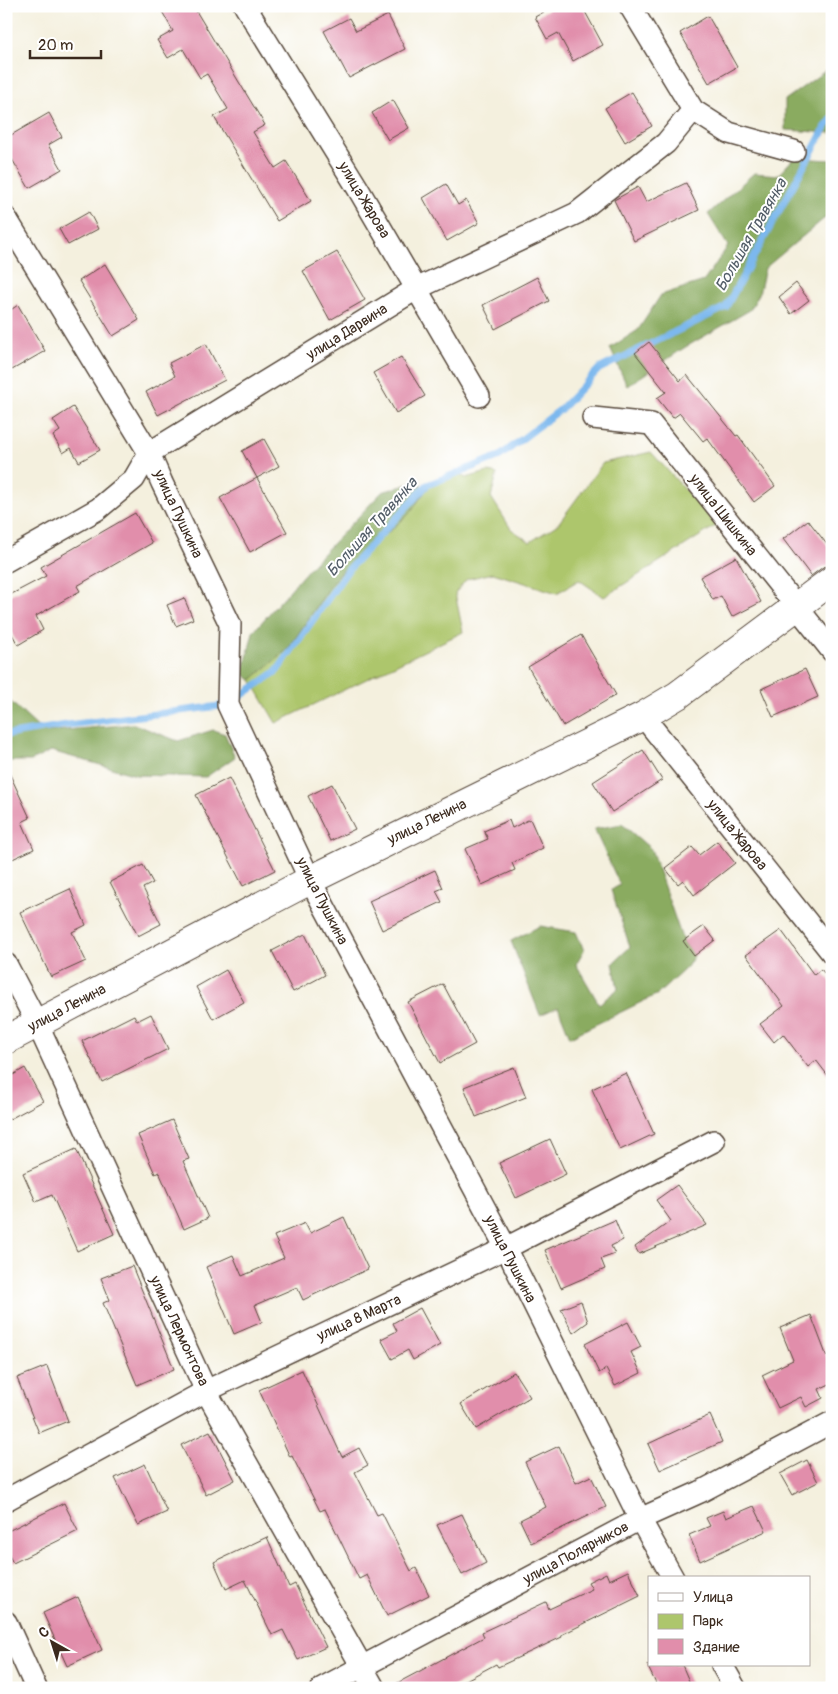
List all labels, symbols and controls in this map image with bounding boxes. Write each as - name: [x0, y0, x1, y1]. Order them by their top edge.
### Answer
- scale bar: [30, 28, 101, 60]
- text: 20 m: [38, 36, 73, 55]
- street label: улица Жарова: [333, 157, 394, 242]
- water label: Большая Травянка: [711, 174, 792, 295]
- street label: улица Дарвина: [302, 300, 391, 365]
- street label: улица Пушкина: [149, 466, 207, 561]
- street label: улица Шишкина: [684, 469, 761, 560]
- water label: Большая Травянка: [322, 472, 423, 581]
- street label: улица Ленина: [383, 795, 470, 850]
- street label: улица Жарова: [702, 795, 771, 874]
- street label: улица Пушкина: [291, 853, 352, 948]
- street label: улица Ленина: [24, 980, 109, 1037]
- street label: улица Пушкина: [479, 1211, 540, 1306]
- street label: улица Лермонтова: [145, 1272, 213, 1389]
- street label: улица 8 Марта: [313, 1290, 404, 1346]
- street label: улица Полярников: [519, 1517, 632, 1589]
- legend: [648, 1576, 810, 1666]
- text: Улица: [693, 1588, 733, 1607]
- text: Парк: [693, 1612, 724, 1631]
- north arrow: [28, 1616, 78, 1666]
- text: С: [35, 1623, 53, 1642]
- text: Здание: [693, 1638, 740, 1657]

